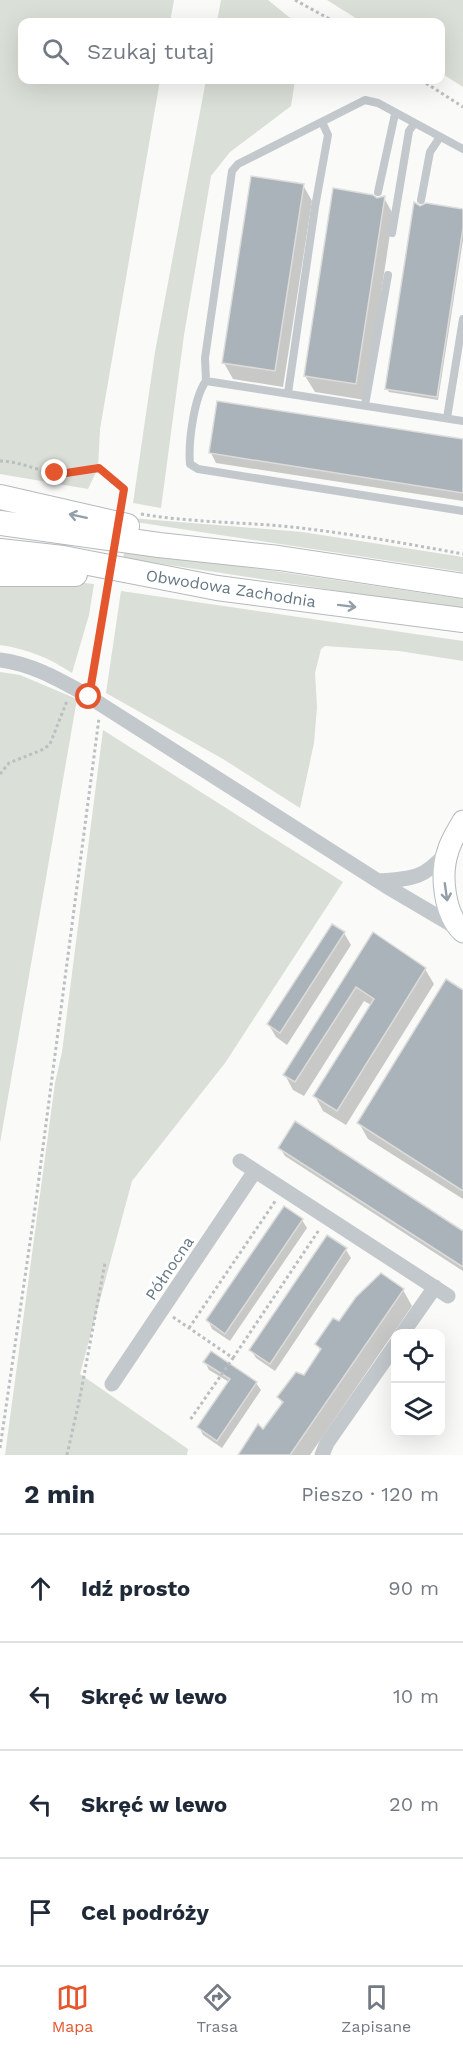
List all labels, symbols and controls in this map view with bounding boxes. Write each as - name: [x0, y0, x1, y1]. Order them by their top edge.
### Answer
- search box: [18, 18, 445, 84]
- icon: search: [39, 35, 72, 68]
- text: Szukaj tutaj: [87, 39, 214, 64]
- route end: [41, 459, 67, 485]
- one-way arrow: [68, 510, 88, 521]
- street label: Obwodowa Zachodnia: [145, 566, 317, 611]
- one-way arrow: [336, 601, 356, 612]
- route start: [75, 683, 101, 709]
- one-way arrow: [440, 882, 451, 901]
- street label: Północna: [141, 1233, 198, 1304]
- map controls: [391, 1329, 445, 1437]
- button: locate: [391, 1329, 445, 1383]
- button: layers: [391, 1383, 445, 1437]
- text: 2 min: [24, 1479, 95, 1509]
- text: Pieszo · 120 m: [301, 1482, 439, 1506]
- icon: ahead: [24, 1572, 57, 1605]
- text: Idź prosto: [81, 1576, 190, 1601]
- text: 90 m: [388, 1576, 439, 1600]
- icon: left: [24, 1680, 57, 1713]
- text: Skręć w lewo: [81, 1684, 227, 1709]
- text: 10 m: [393, 1684, 439, 1708]
- icon: left: [24, 1788, 57, 1821]
- text: Skręć w lewo: [81, 1792, 227, 1817]
- text: 20 m: [389, 1792, 439, 1816]
- icon: arrive: [24, 1896, 57, 1929]
- text: Cel podróży: [81, 1900, 209, 1925]
- tab: Mapa: [52, 1981, 93, 2036]
- tab: Trasa: [197, 1981, 238, 2036]
- tab: Zapisane: [341, 1981, 411, 2036]

